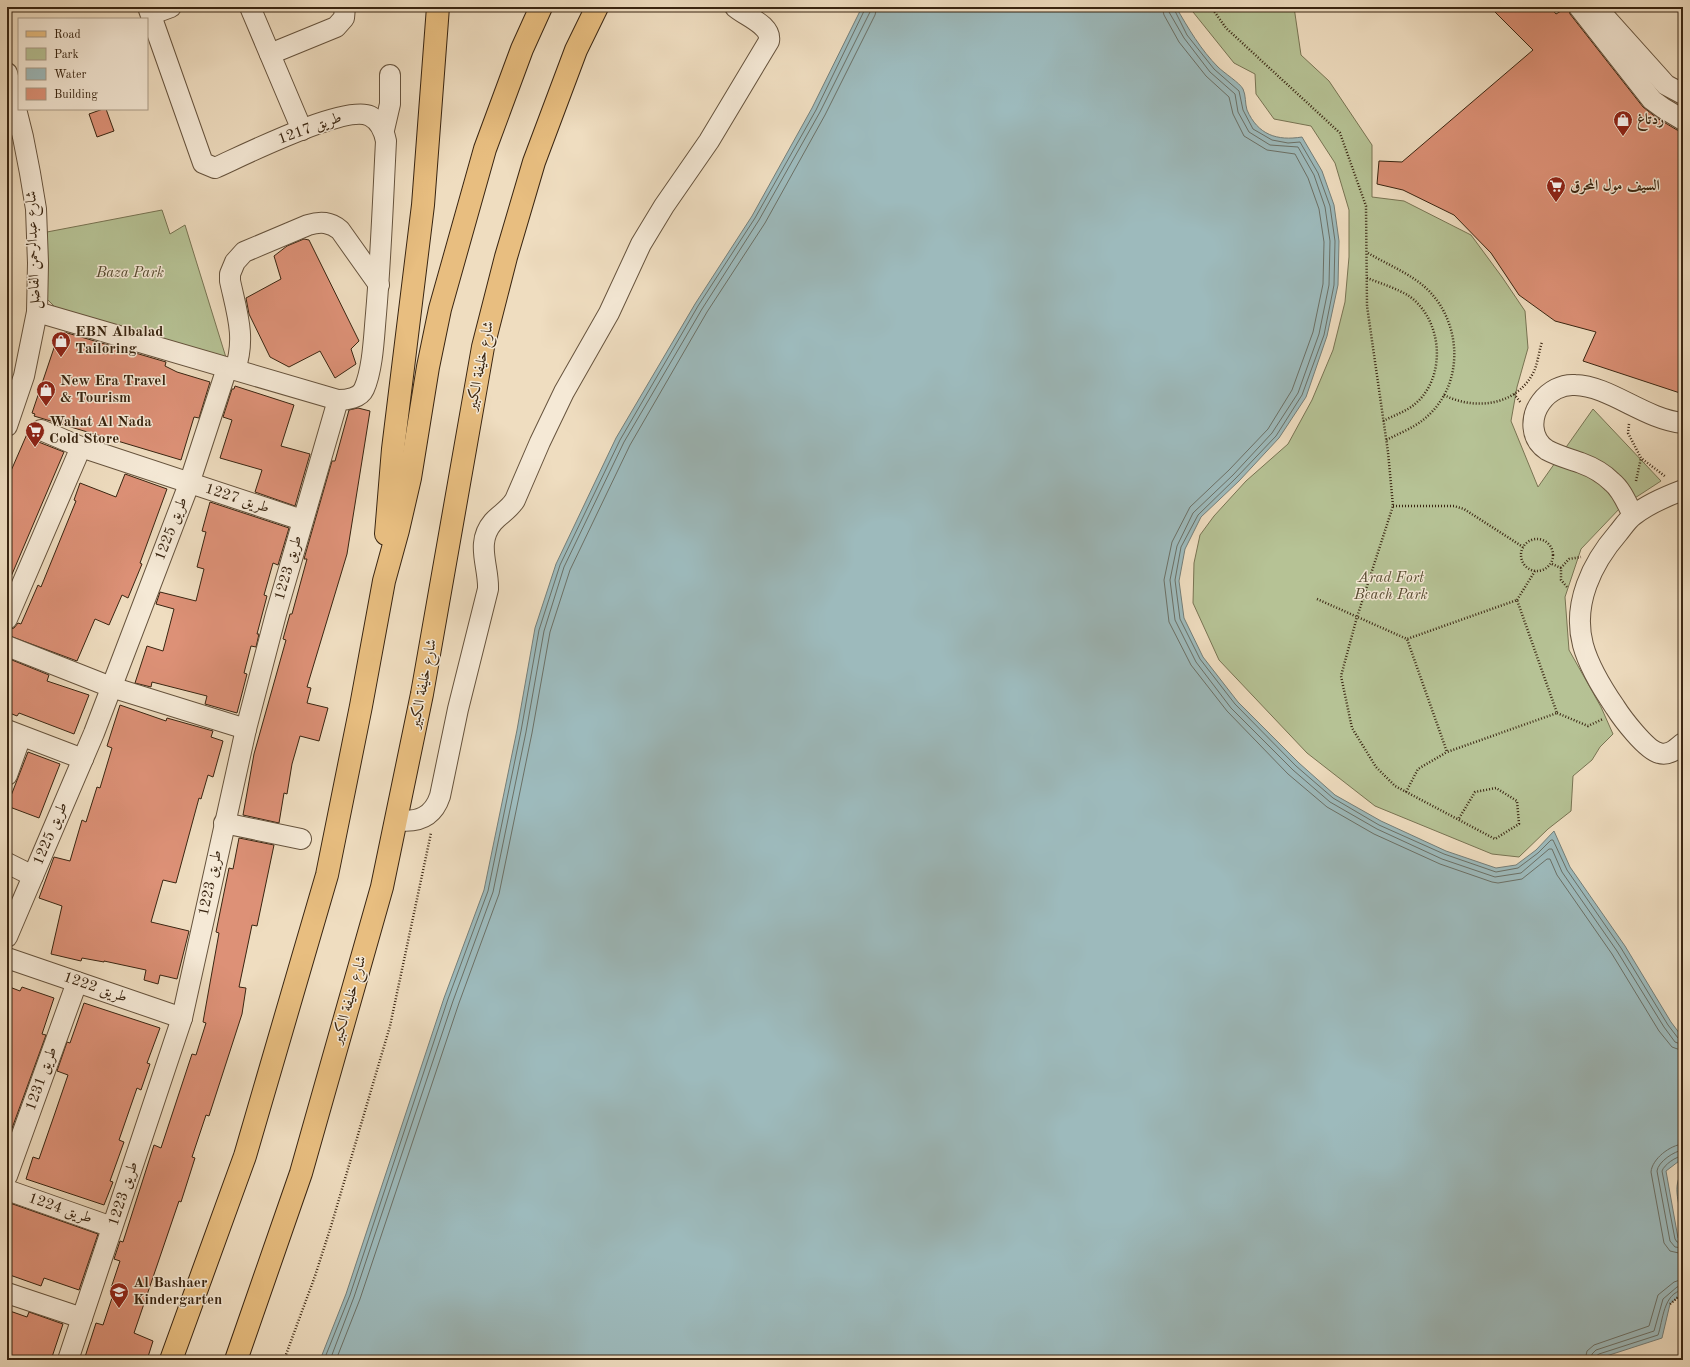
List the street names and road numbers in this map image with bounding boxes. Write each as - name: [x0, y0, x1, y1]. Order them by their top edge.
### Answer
- street label: طريق 1217: [276, 111, 344, 148]
- street label: شارع عبدالرحمن الفاضل: [23, 190, 48, 310]
- street label: شارع خليفة الكبير: [463, 320, 501, 415]
- street label: طريق 1227: [203, 482, 271, 517]
- street label: طريق 1225: [153, 495, 192, 563]
- street label: طريق 1223: [273, 534, 306, 602]
- street label: شارع خليفة الكبير: [406, 638, 444, 733]
- street label: طريق 1225: [31, 800, 72, 868]
- street label: طريق 1223: [197, 849, 226, 917]
- street label: شارع خليفة الكبير: [328, 954, 374, 1049]
- street label: طريق 1222: [61, 970, 129, 1007]
- street label: طريق 1231: [24, 1045, 61, 1113]
- street label: طريق 1223: [107, 1160, 142, 1228]
- street label: طريق 1224: [26, 1191, 94, 1228]

